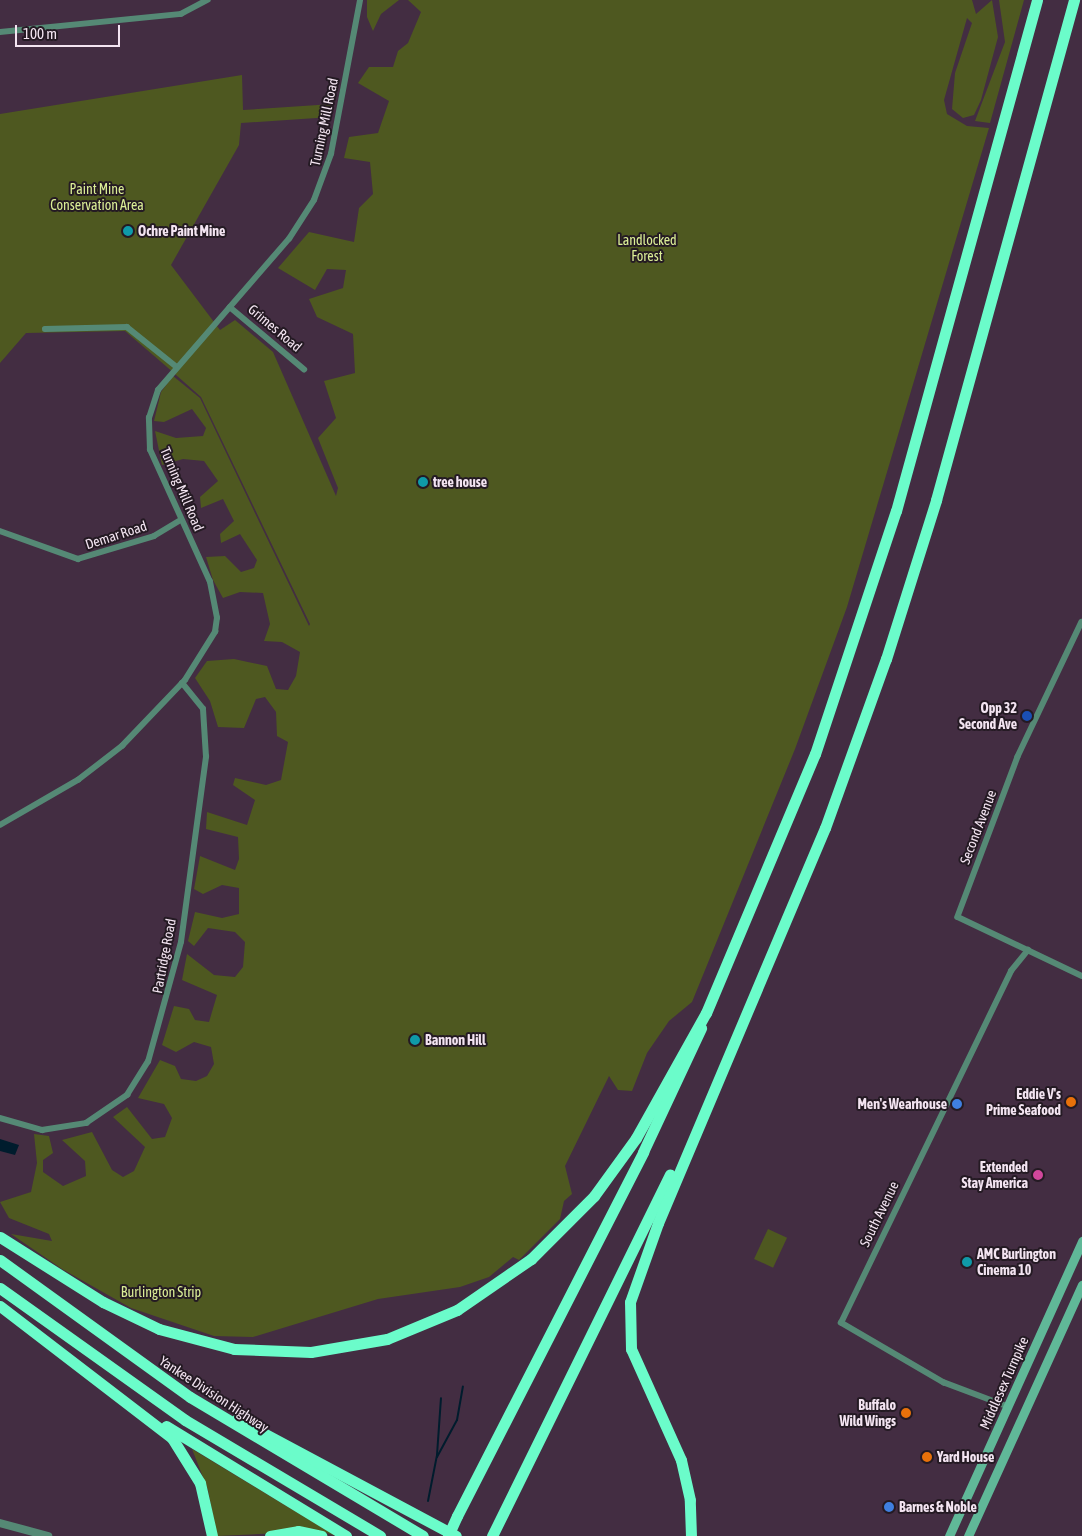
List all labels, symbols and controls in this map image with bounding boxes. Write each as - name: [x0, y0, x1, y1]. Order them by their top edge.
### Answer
- scale bar: [18, 15, 122, 47]
- text: 100 m: [23, 25, 57, 42]
- street label: Turning Mill Road: [306, 76, 342, 168]
- park label: Paint Mine Conservation Area: [50, 181, 144, 213]
- place label: Ochre Paint Mine: [138, 223, 225, 239]
- marker: Ochre Paint Mine: [122, 225, 134, 237]
- park label: Landlocked Forest: [617, 232, 677, 264]
- street label: Grimes Road: [245, 301, 305, 355]
- street label: Turning Mill Road: [157, 444, 207, 534]
- place label: tree house: [433, 474, 487, 490]
- marker: tree house: [417, 476, 429, 488]
- street label: Demar Road: [83, 517, 149, 553]
- place label: Opp 32 Second Ave: [959, 700, 1017, 732]
- marker: Opp 32 Second Ave: [1021, 710, 1033, 722]
- street label: Second Avenue: [956, 788, 1000, 866]
- street label: Partridge Road: [149, 917, 179, 995]
- place label: Bannon Hill: [425, 1032, 486, 1048]
- marker: Bannon Hill: [409, 1034, 421, 1046]
- place label: Eddie V's Prime Seafood: [986, 1086, 1061, 1118]
- place label: Men's Wearhouse: [857, 1096, 947, 1112]
- marker: Eddie V's Prime Seafood: [1065, 1096, 1077, 1108]
- marker: Men's Wearhouse: [951, 1098, 963, 1110]
- place label: Extended Stay America: [962, 1159, 1028, 1192]
- marker: Extended Stay America: [1032, 1169, 1044, 1181]
- street label: South Avenue: [856, 1179, 902, 1249]
- place label: AMC Burlington Cinema 10: [977, 1246, 1056, 1278]
- marker: AMC Burlington Cinema 10: [961, 1256, 973, 1268]
- park label: Burlington Strip: [121, 1284, 201, 1300]
- street label: Middlesex Turnpike: [976, 1334, 1032, 1432]
- street label: Yankee Division Highway: [156, 1352, 272, 1436]
- place label: Buffalo Wild Wings: [839, 1397, 896, 1430]
- marker: Buffalo Wild Wings: [900, 1407, 912, 1419]
- place label: Yard House: [937, 1449, 994, 1465]
- marker: Yard House: [921, 1451, 933, 1463]
- place label: Barnes & Noble: [899, 1499, 977, 1515]
- marker: Barnes & Noble: [883, 1501, 895, 1513]

